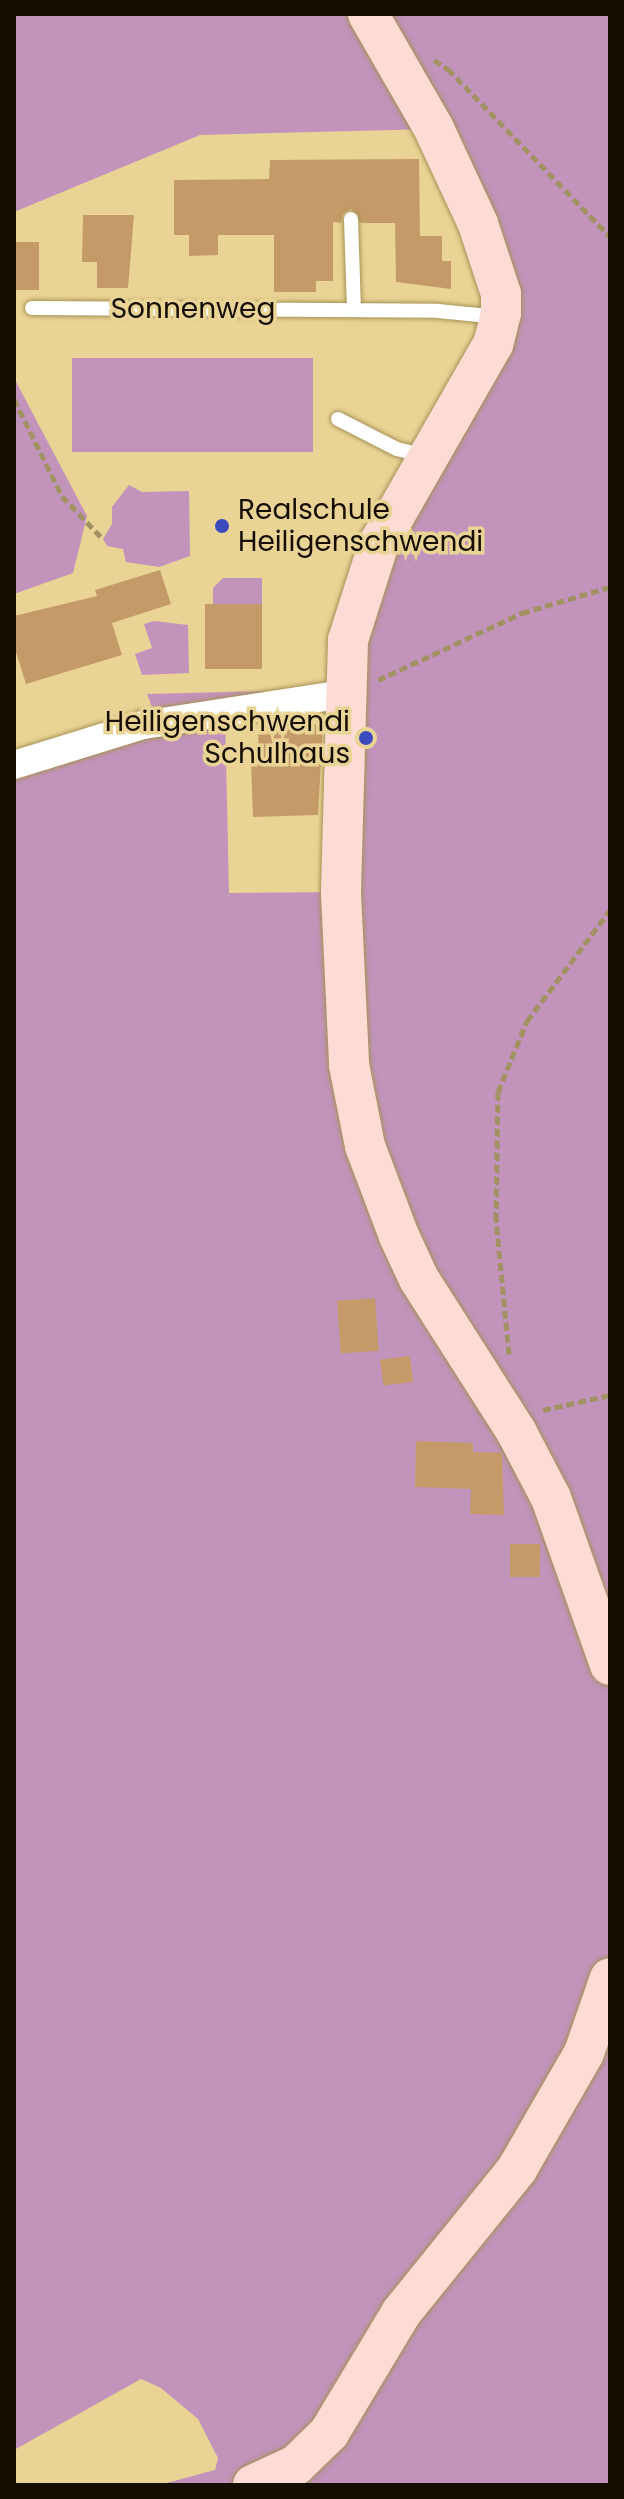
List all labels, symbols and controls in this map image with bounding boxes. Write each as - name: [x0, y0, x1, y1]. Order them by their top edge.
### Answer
- street label: Sonnenweg: [111, 292, 275, 326]
- place label: Realschule Heiligenschwendi: [238, 493, 483, 559]
- marker: Realschule Heiligenschwendi: [213, 517, 231, 535]
- place label: Heiligenschwendi Schulhaus: [105, 705, 350, 771]
- marker: Heiligenschwendi Schulhaus: [357, 729, 375, 747]

